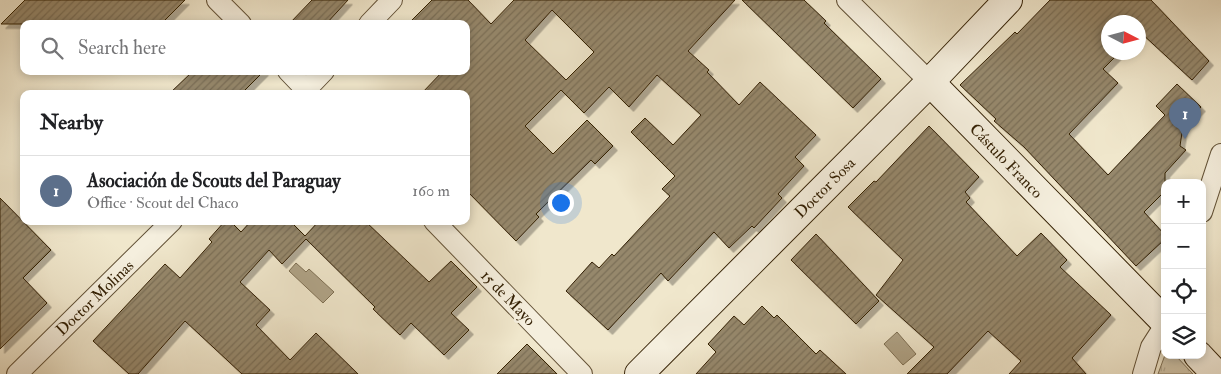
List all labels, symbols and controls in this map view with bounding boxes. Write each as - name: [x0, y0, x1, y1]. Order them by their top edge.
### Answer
- north arrow: [1101, 15, 1146, 60]
- search box: [20, 20, 470, 75]
- icon: search: [38, 34, 66, 62]
- text: Search here: [78, 36, 166, 60]
- pin: 1: [1169, 98, 1201, 139]
- text: Nearby: [40, 109, 103, 136]
- street label: Cástulo Franco: [965, 119, 1047, 203]
- street label: Doctor Sosa: [790, 153, 860, 223]
- text: Asociación de Scouts del Paraguay: [87, 169, 341, 193]
- map controls: [1161, 179, 1206, 359]
- button: +: [1161, 179, 1206, 224]
- text: 1: [53, 181, 59, 201]
- text: 160 m: [412, 181, 450, 201]
- your location: [548, 190, 574, 216]
- text: Office · Scout del Chaco: [87, 193, 239, 213]
- button: −: [1161, 224, 1206, 269]
- street label: Doctor Molinas: [52, 256, 138, 340]
- street label: 15 de Mayo: [476, 266, 540, 330]
- button: locate: [1161, 269, 1206, 314]
- button: layers: [1161, 314, 1206, 359]

